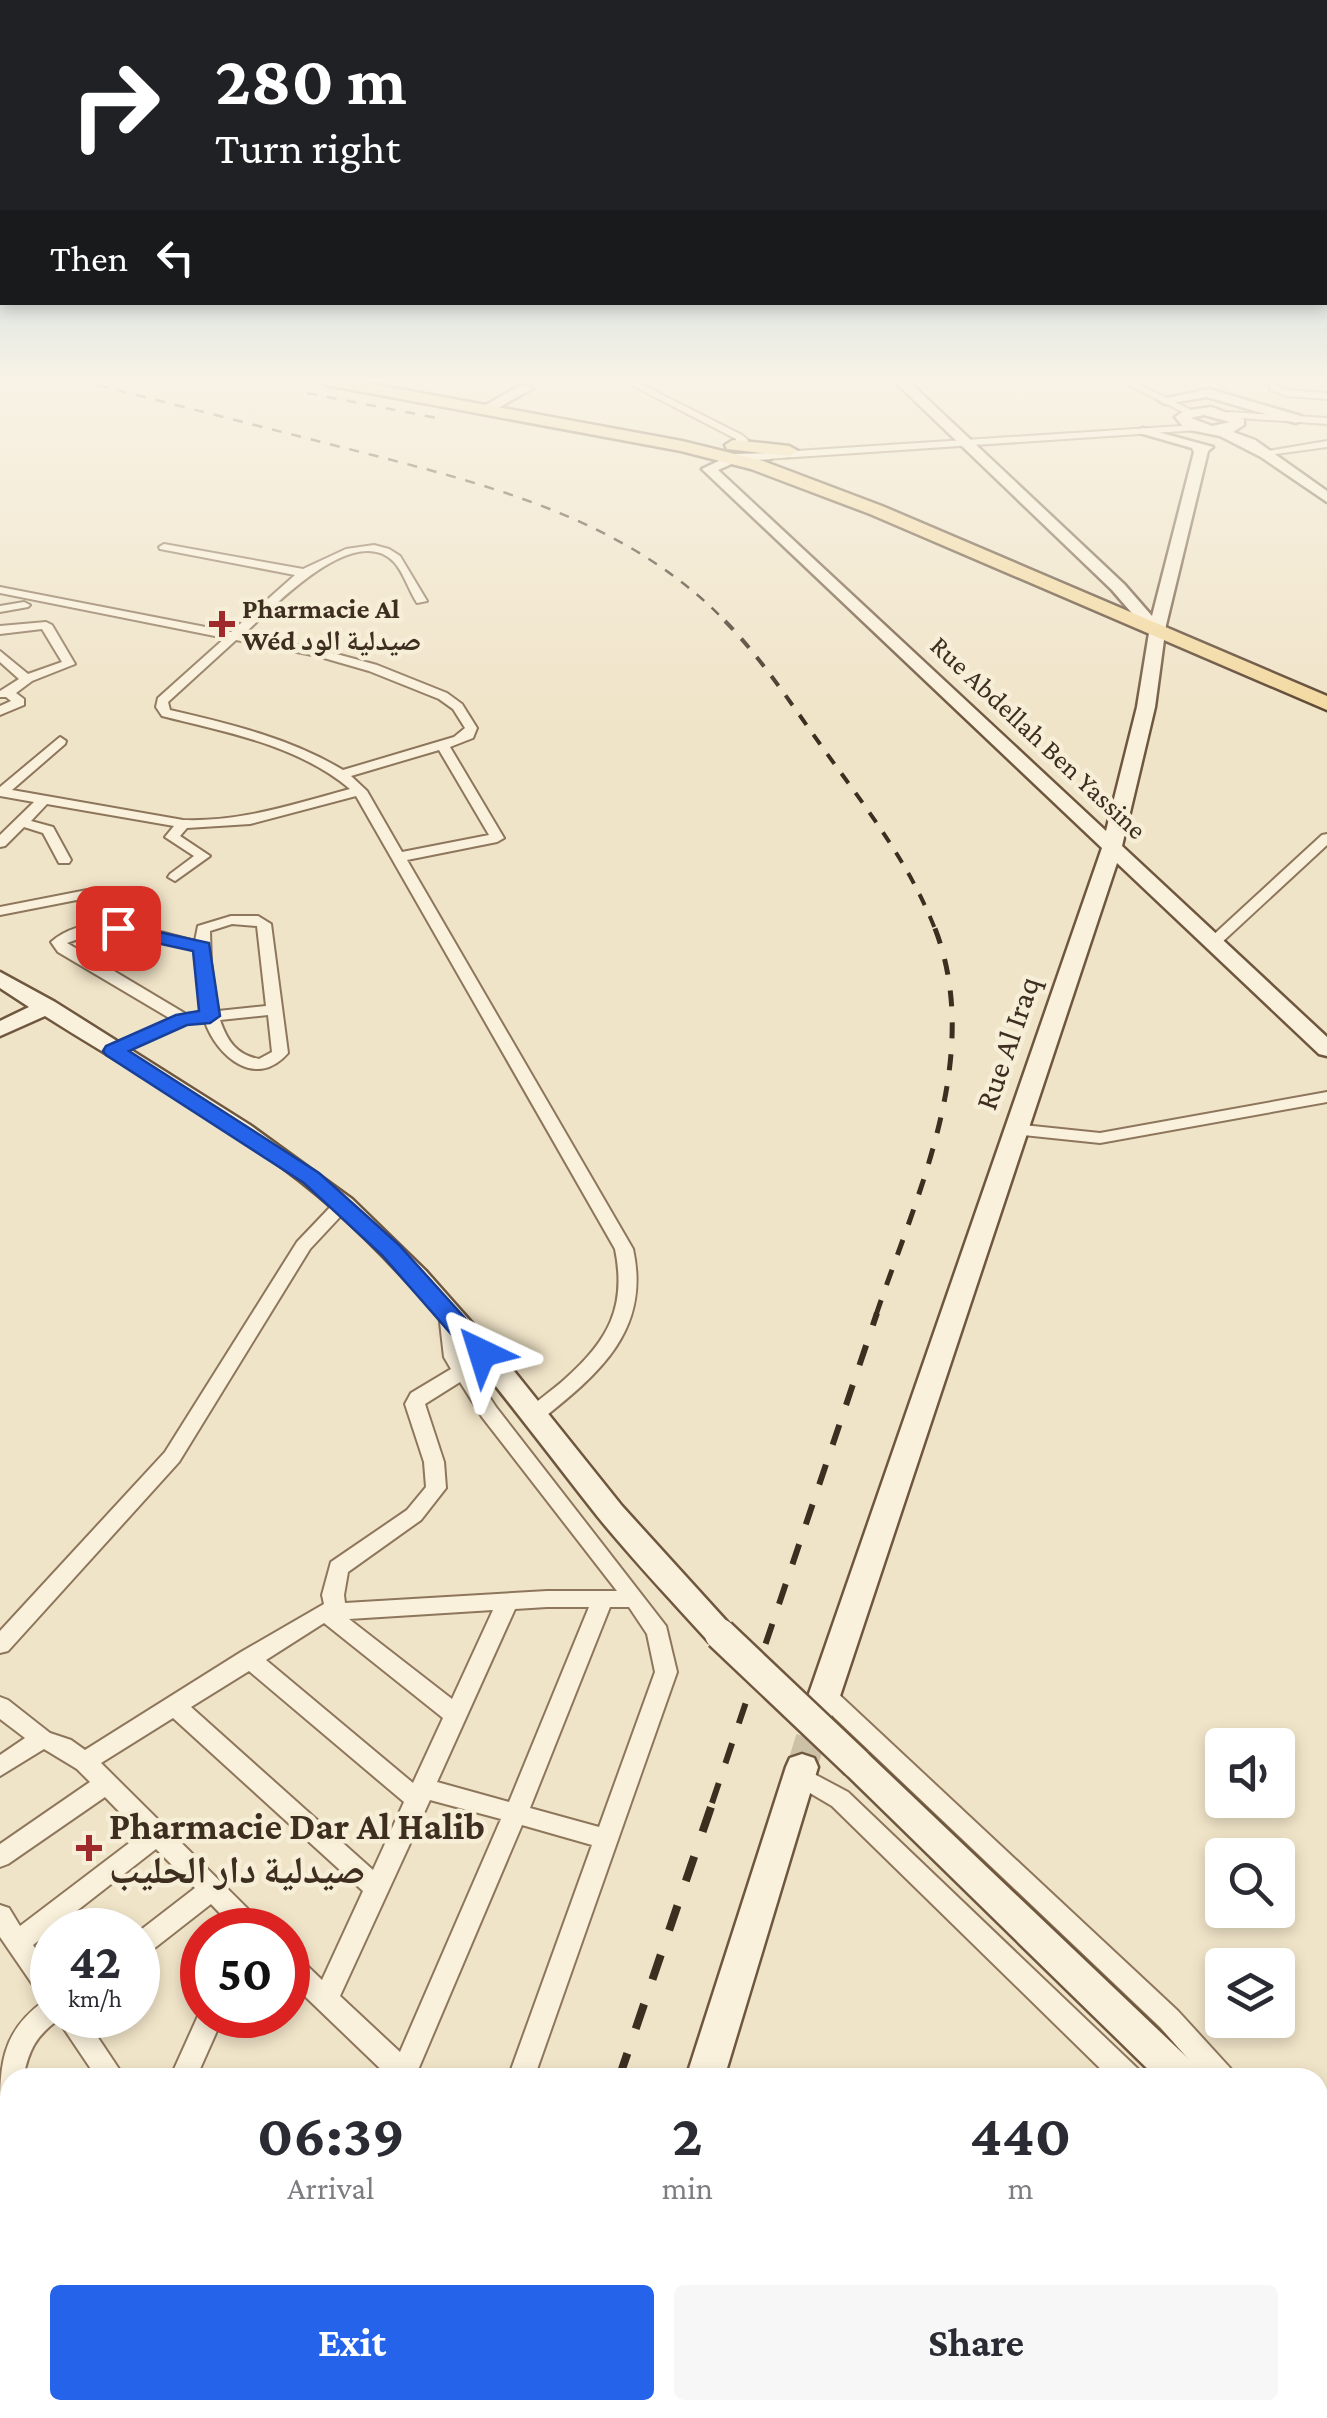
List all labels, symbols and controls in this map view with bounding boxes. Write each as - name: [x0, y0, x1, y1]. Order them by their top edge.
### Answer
- icon: right: [50, 40, 180, 170]
- text: 280 m: [215, 41, 407, 119]
- text: Turn right: [215, 123, 400, 173]
- icon: left: [148, 230, 203, 285]
- text: Then: [50, 237, 128, 279]
- place label: Pharmacie Al Wéd صيدلية الود: [241, 593, 421, 657]
- marker: Pharmacie Al Wéd صيدلية الود: [211, 613, 233, 635]
- street label: Rue Abdellah Ben Yassine: [924, 629, 1153, 845]
- pin: [76, 886, 161, 971]
- icon: arrive: [91, 901, 146, 956]
- street label: Rue Al Iraq: [967, 971, 1047, 1114]
- position arrow: [430, 1301, 534, 1405]
- map controls: [1205, 1728, 1295, 2038]
- button: sound: [1205, 1728, 1295, 1818]
- place label: Pharmacie Dar Al Halib صيدلية دار الحليب: [109, 1805, 485, 1892]
- marker: Pharmacie Dar Al Halib صيدلية دار الحليب: [78, 1837, 100, 1859]
- button: search: [1205, 1838, 1295, 1928]
- speed limit sign: 50: [180, 1908, 310, 2038]
- text: 42: [69, 1933, 121, 1989]
- button: layers: [1205, 1948, 1295, 2038]
- text: km/h: [68, 1985, 122, 2012]
- text: 06:39: [257, 2101, 405, 2168]
- text: 2: [672, 2101, 703, 2168]
- text: 440: [970, 2101, 1071, 2168]
- text: Arrival: [287, 2170, 374, 2206]
- text: min: [662, 2170, 713, 2206]
- text: m: [1008, 2170, 1033, 2206]
- button: Exit: [50, 2285, 654, 2400]
- button: Share: [674, 2285, 1278, 2400]

